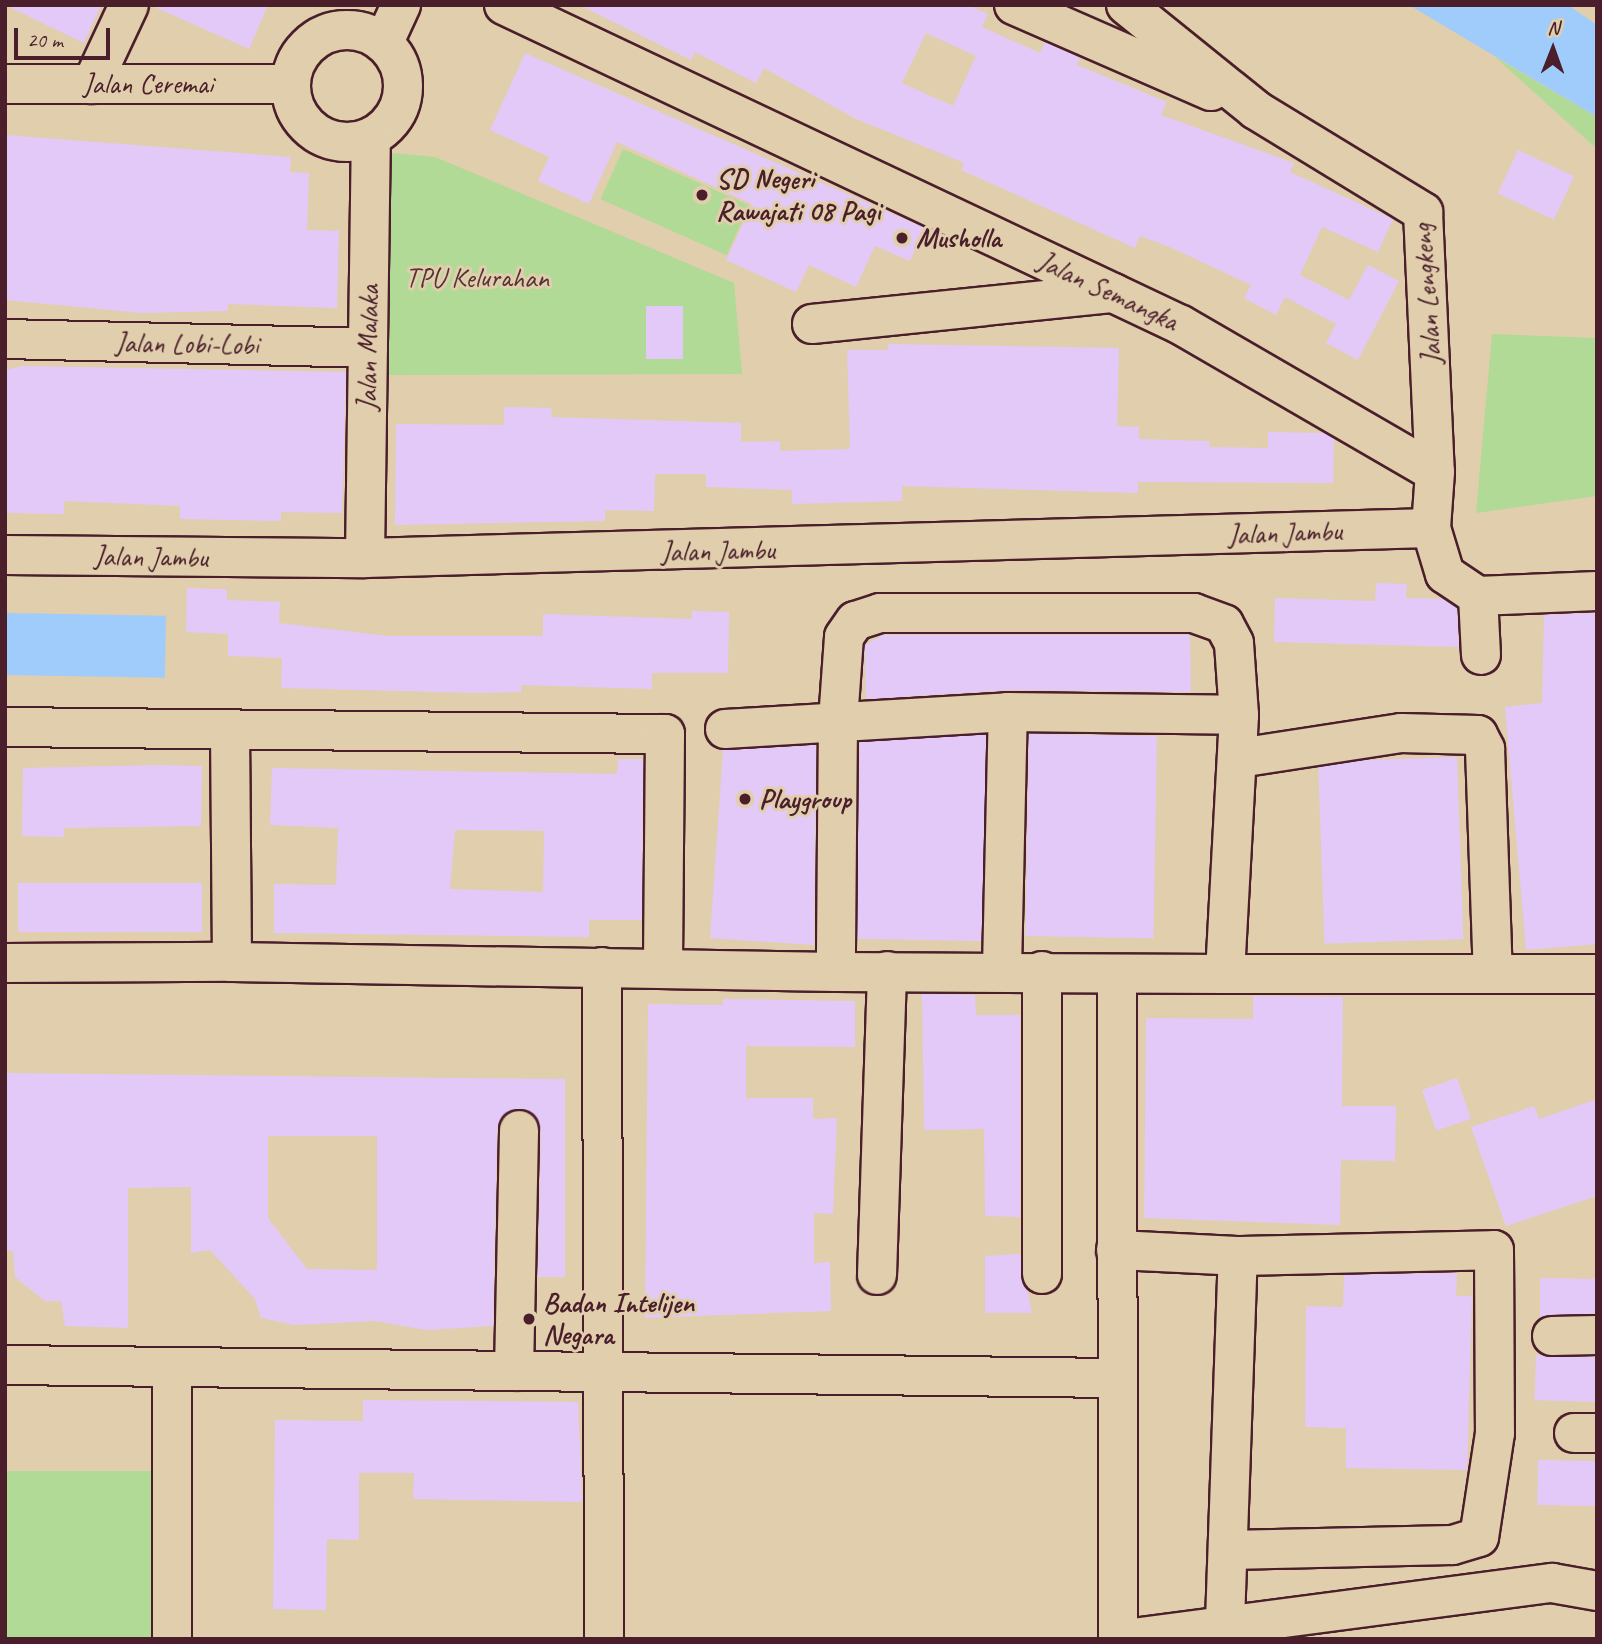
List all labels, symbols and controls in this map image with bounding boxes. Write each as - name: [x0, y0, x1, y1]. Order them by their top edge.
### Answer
- scale bar: [18, 14, 114, 58]
- north arrow: [1518, 14, 1588, 84]
- text: N: [1547, 16, 1559, 40]
- text: 20 m: [27, 27, 63, 53]
- street label: Jalan Ceremai: [82, 67, 214, 101]
- place label: SD Negeri Rawajati 08 Pagi: [716, 162, 880, 228]
- marker: SD Negeri Rawajati 08 Pagi: [694, 187, 710, 203]
- place label: Musholla: [916, 221, 1001, 255]
- street label: Jalan Lengkeng: [1405, 222, 1449, 366]
- marker: Musholla: [894, 230, 910, 246]
- street label: Jalan Semangka: [1033, 244, 1183, 338]
- park label: TPU Kelurahan: [406, 261, 548, 295]
- street label: Jalan Malaka: [350, 285, 386, 411]
- street label: Jalan Lobi-Lobi: [115, 326, 259, 362]
- street label: Jalan Jambu: [1227, 514, 1343, 552]
- street label: Jalan Jambu: [660, 533, 776, 569]
- street label: Jalan Jambu: [93, 539, 209, 575]
- place label: Playgroup: [759, 782, 851, 816]
- marker: Playgroup: [737, 791, 753, 807]
- place label: Badan Intelijen Negara: [543, 1286, 694, 1352]
- marker: Badan Intelijen Negara: [521, 1311, 537, 1327]

